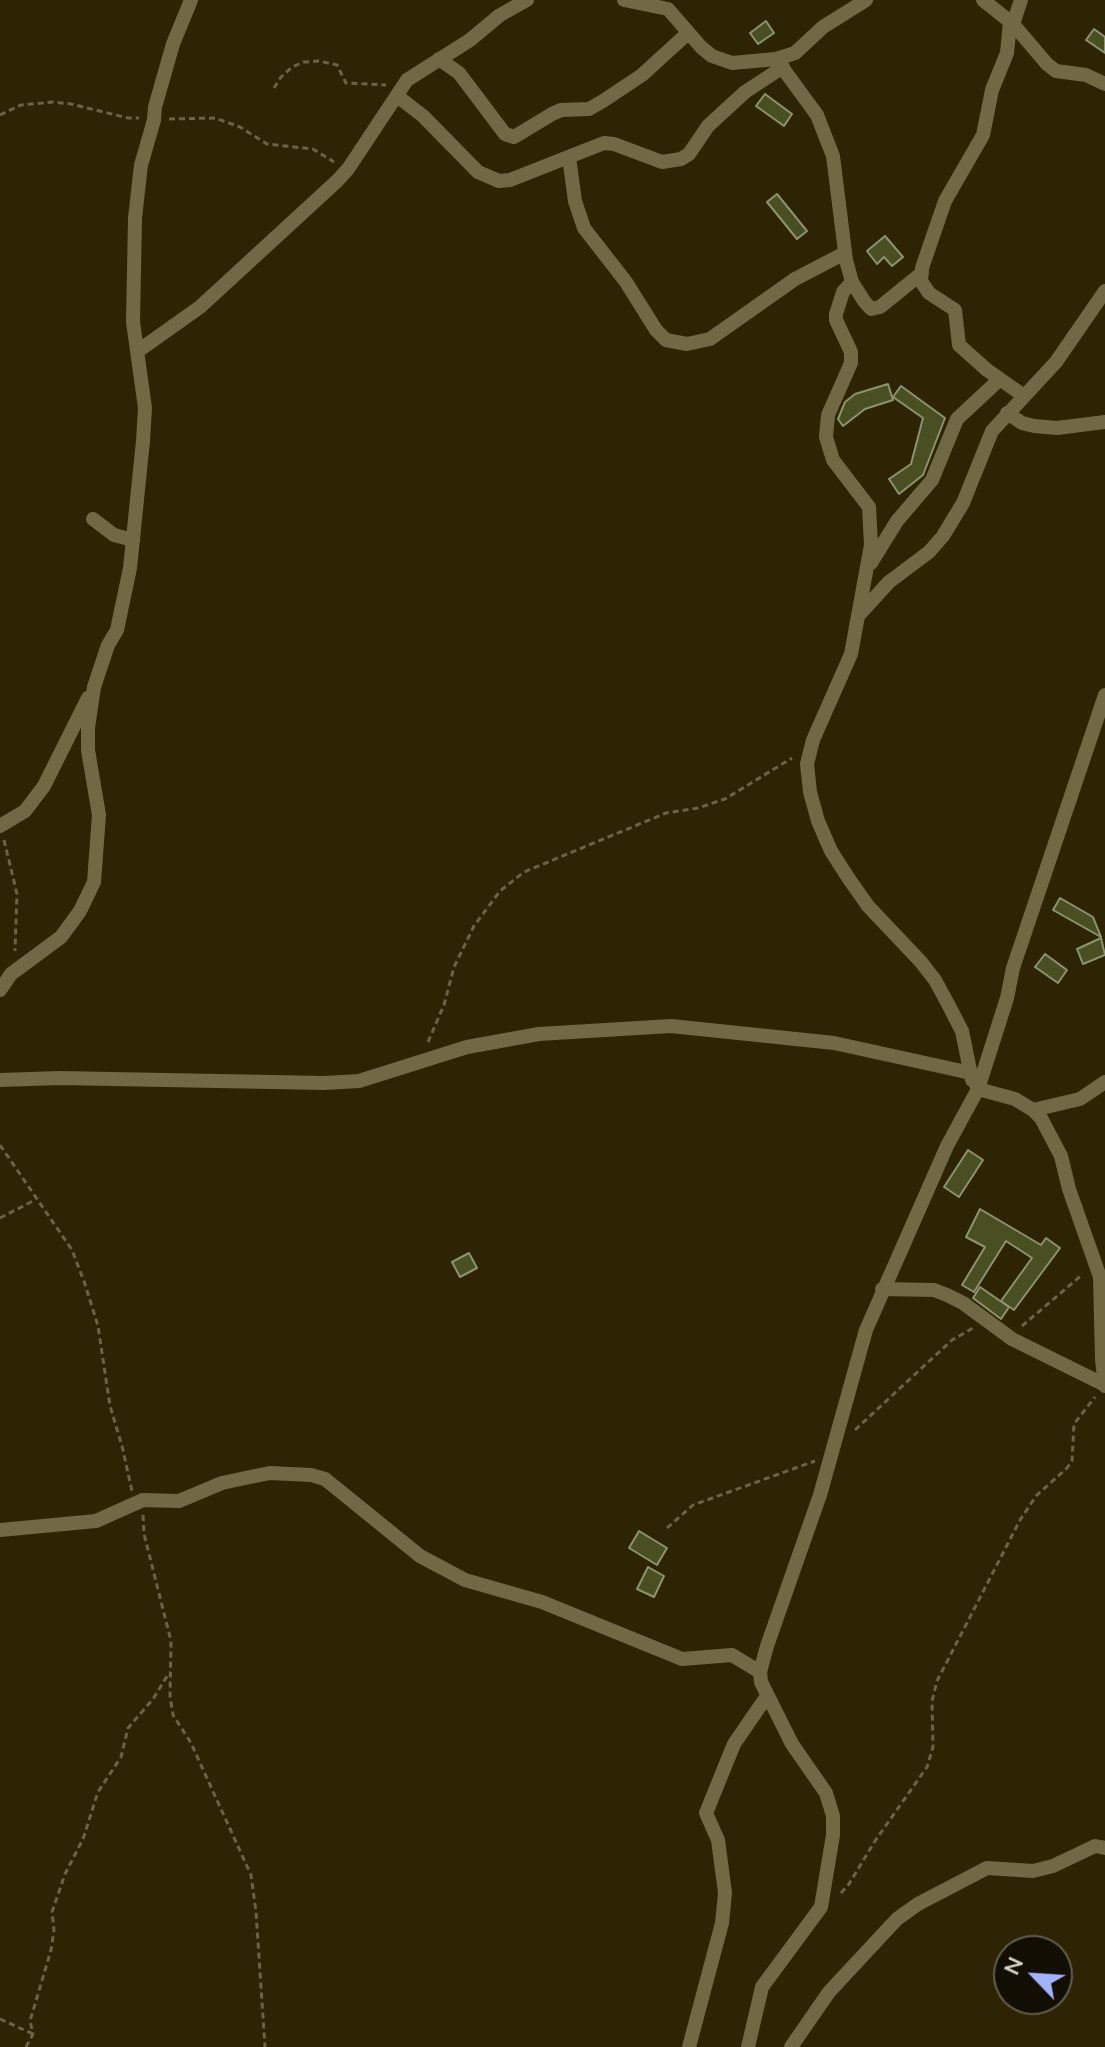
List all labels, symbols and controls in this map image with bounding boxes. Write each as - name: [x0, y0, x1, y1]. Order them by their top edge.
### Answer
- north arrow: [993, 1935, 1073, 2015]
- text: N: [997, 1952, 1029, 1979]

